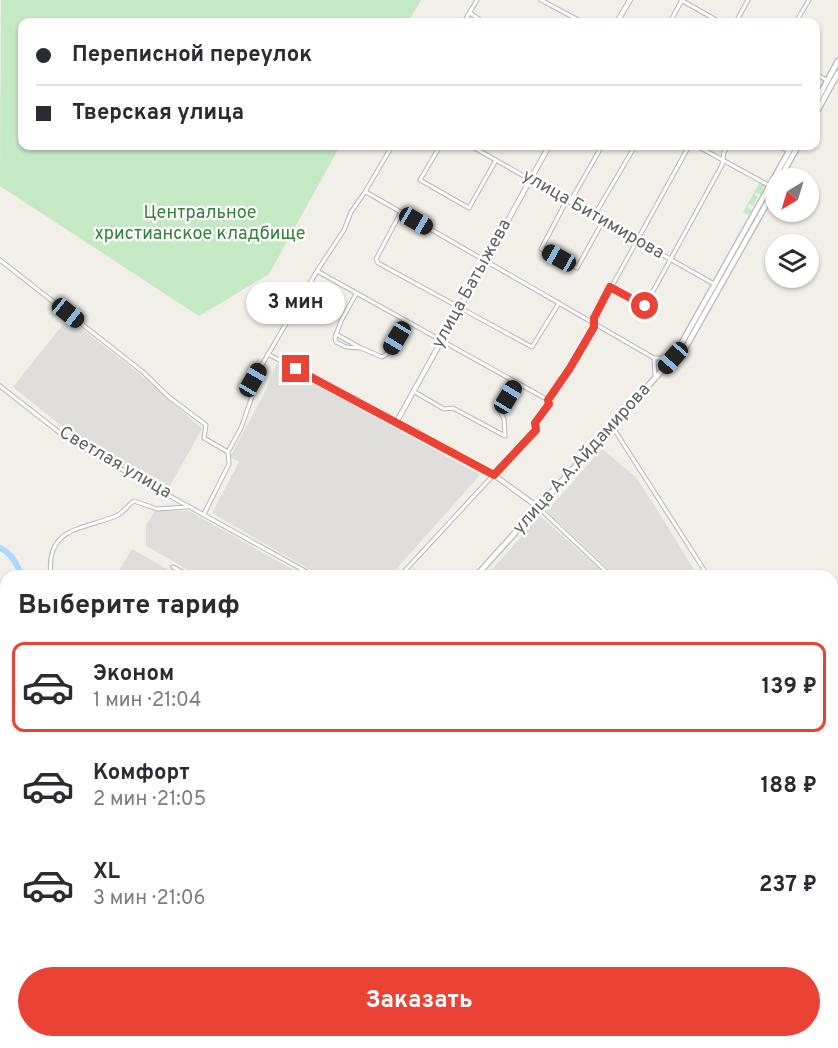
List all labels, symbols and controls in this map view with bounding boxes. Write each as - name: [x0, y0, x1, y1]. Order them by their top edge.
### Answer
- text: Переписной переулок: [72, 42, 312, 69]
- text: Тверская улица: [72, 100, 244, 127]
- street label: улица Битимирова: [518, 165, 668, 265]
- north arrow: [765, 168, 819, 222]
- map controls: [765, 168, 819, 288]
- park label: Центральное христианское кладбище: [94, 202, 306, 246]
- car: [396, 204, 436, 238]
- street label: улица Батыжева: [427, 215, 517, 353]
- button: layers: [765, 234, 819, 288]
- car: [539, 241, 579, 275]
- callout: 3 мин: [246, 282, 346, 324]
- text: 3 мин: [268, 290, 323, 316]
- route start: [631, 292, 658, 319]
- car: [48, 295, 88, 331]
- car: [380, 318, 414, 358]
- car: [654, 339, 692, 377]
- route end: [282, 355, 309, 382]
- car: [236, 360, 270, 400]
- car: [491, 377, 525, 417]
- street label: улица А.А.Айдамирова: [508, 379, 656, 539]
- street label: Светлая улица: [55, 421, 175, 505]
- text: Выберите тариф: [18, 589, 240, 623]
- icon: car: [21, 660, 75, 714]
- text: Эконом: [93, 661, 174, 688]
- text: 139 ₽: [762, 674, 817, 701]
- text: 1 мин · 21:04: [93, 688, 201, 714]
- icon: car: [21, 759, 75, 813]
- text: Комфорт: [93, 760, 190, 787]
- text: 188 ₽: [761, 773, 817, 800]
- text: 2 мин · 21:05: [93, 787, 206, 813]
- icon: car: [21, 858, 75, 912]
- text: XL: [93, 859, 120, 886]
- text: 237 ₽: [759, 872, 817, 899]
- text: 3 мин · 21:06: [93, 886, 205, 912]
- button: Заказать: [18, 967, 820, 1036]

